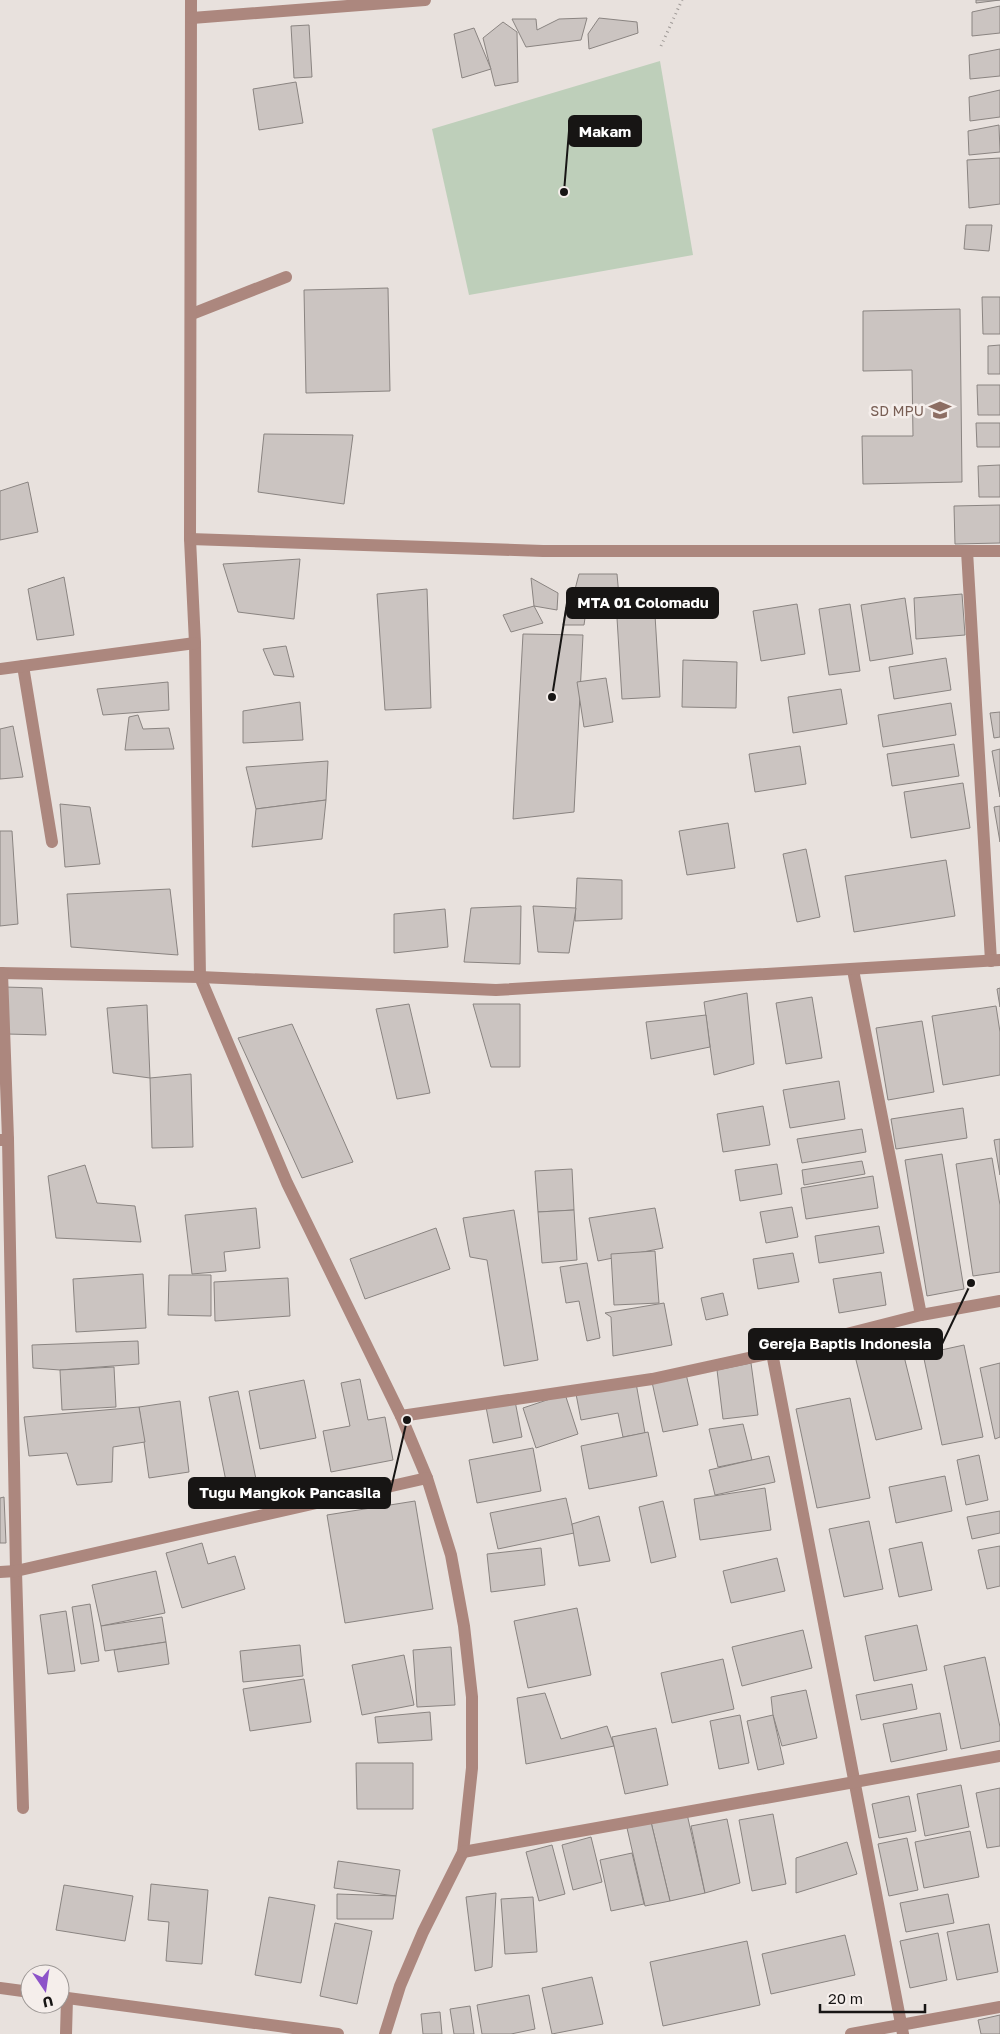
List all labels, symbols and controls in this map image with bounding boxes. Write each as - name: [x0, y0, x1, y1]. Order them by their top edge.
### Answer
- callout: Makam: [569, 116, 641, 146]
- text: Makam: [579, 122, 631, 140]
- school or university icon: SD MPU: [927, 397, 953, 423]
- place label: SD MPU: [870, 402, 924, 419]
- callout: MTA 01 Colomadu: [567, 588, 718, 618]
- text: MTA 01 Colomadu: [577, 593, 709, 611]
- callout: Gereja Baptis Indonesia: [749, 1329, 942, 1359]
- text: Gereja Baptis Indonesia: [758, 1334, 932, 1352]
- callout: Tugu Mangkok Pancasila: [189, 1478, 390, 1508]
- text: Tugu Mangkok Pancasila: [199, 1483, 381, 1501]
- north arrow: [20, 1964, 70, 2014]
- scale bar: [820, 1982, 925, 2014]
- text: 20 m: [828, 1989, 863, 2007]
- text: U: [41, 1993, 55, 2012]

